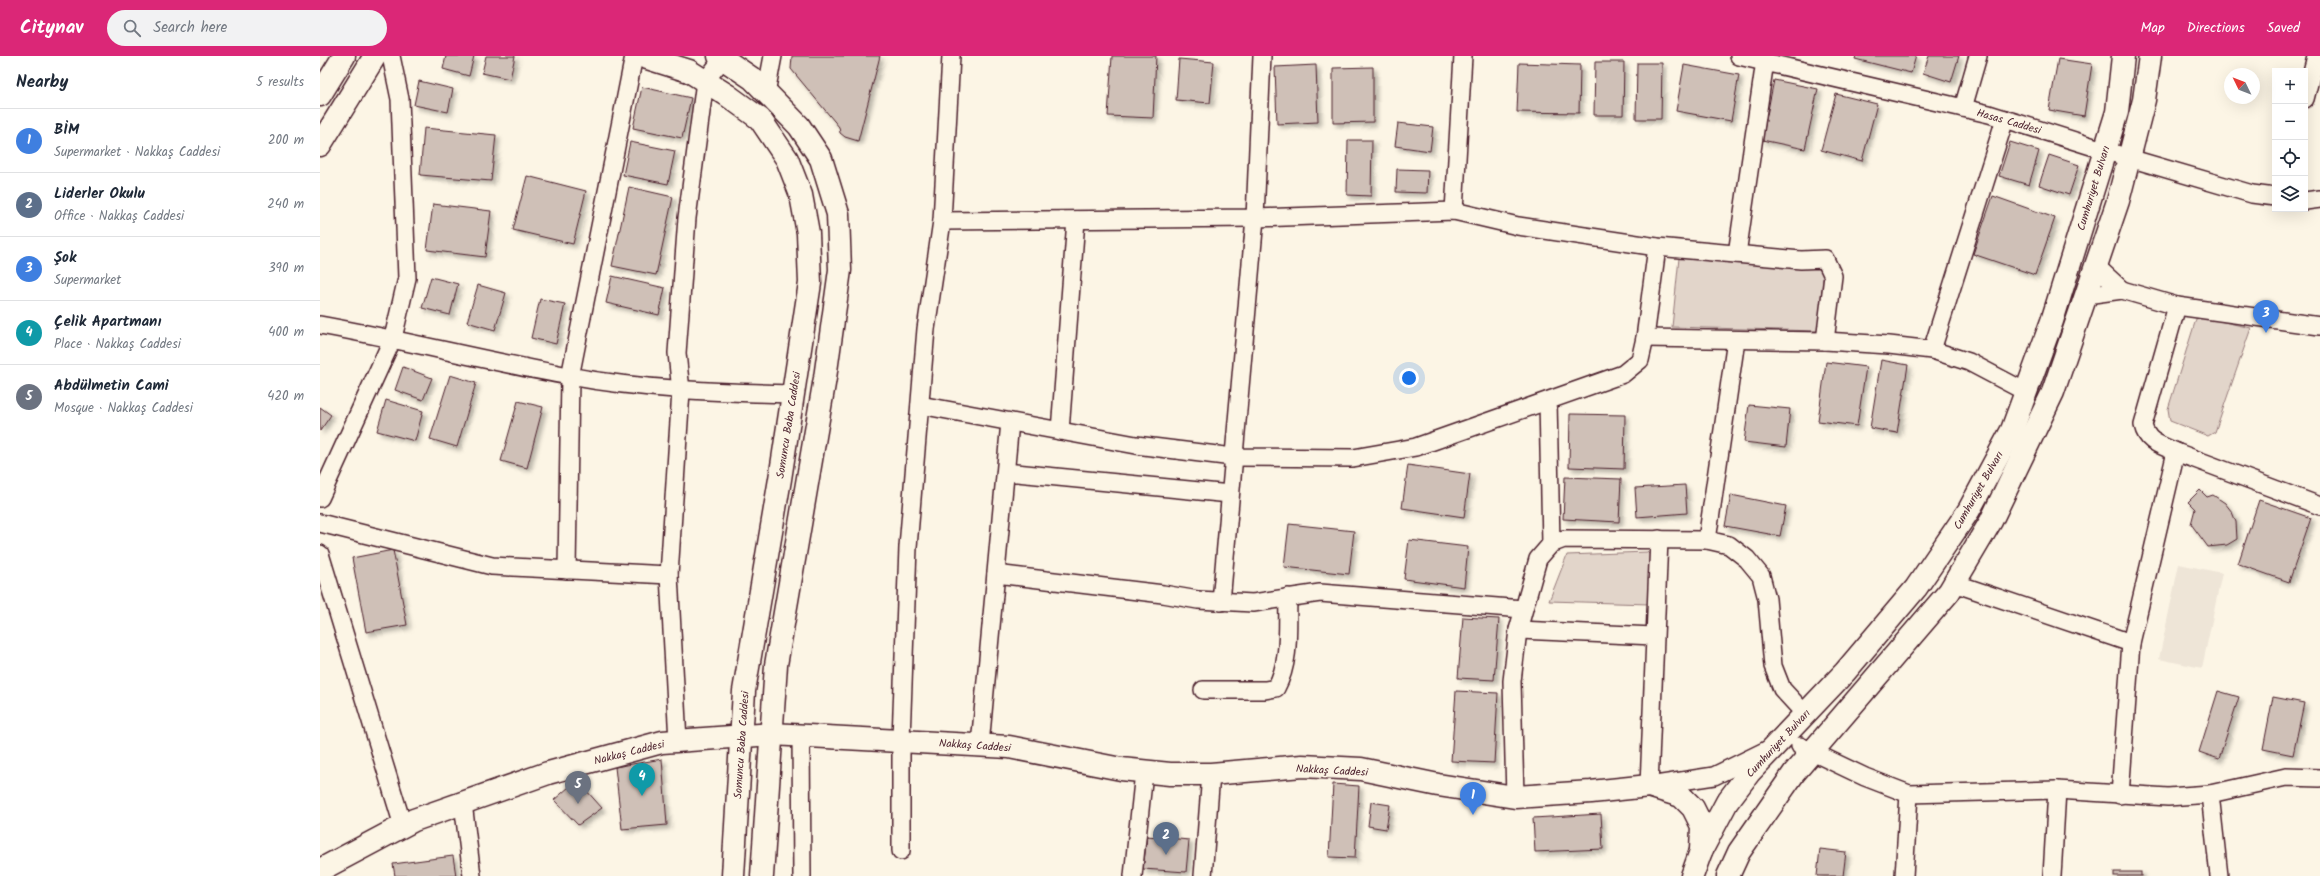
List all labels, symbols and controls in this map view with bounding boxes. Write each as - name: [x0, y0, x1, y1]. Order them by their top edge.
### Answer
- search box: [107, 10, 387, 46]
- text: Citynav: [20, 13, 83, 43]
- text: Search here: [153, 16, 227, 40]
- icon: search: [121, 17, 143, 39]
- text: Map: [2140, 17, 2165, 39]
- text: Directions: [2187, 17, 2245, 39]
- text: Saved: [2267, 17, 2300, 39]
- north arrow: [2224, 68, 2260, 104]
- map controls: [2272, 68, 2308, 212]
- button: +: [2272, 68, 2308, 104]
- text: Nearby: [16, 69, 68, 96]
- text: 5 results: [256, 72, 304, 93]
- street label: Hasas Caddesi: [1974, 104, 2044, 140]
- button: −: [2272, 104, 2308, 140]
- text: BİM: [54, 118, 79, 142]
- text: 1: [27, 130, 31, 151]
- text: 200 m: [268, 130, 304, 151]
- button: locate: [2272, 140, 2308, 176]
- text: Supermarket · Nakkaş Caddesi: [54, 142, 220, 163]
- street label: Cumhuriyet Bulvarı: [2072, 143, 2115, 233]
- button: layers: [2272, 176, 2308, 212]
- text: Liderler Okulu: [54, 182, 145, 206]
- text: 2: [25, 194, 33, 215]
- text: 240 m: [267, 194, 304, 215]
- text: Office · Nakkaş Caddesi: [54, 206, 184, 227]
- text: Şok: [54, 246, 76, 270]
- text: 3: [25, 258, 33, 279]
- text: 390 m: [268, 258, 304, 279]
- text: Supermarket: [54, 270, 121, 291]
- pin: 3: [2253, 300, 2279, 333]
- text: Çelik Apartmanı: [54, 310, 161, 334]
- text: 4: [25, 322, 33, 343]
- text: 400 m: [268, 322, 304, 343]
- text: Place · Nakkaş Caddesi: [54, 334, 181, 355]
- your location: [1399, 368, 1419, 388]
- street label: Somuncu Baba Caddesi: [772, 370, 806, 480]
- text: Abdülmetin Cami: [54, 374, 169, 398]
- text: 5: [26, 386, 32, 407]
- text: 420 m: [267, 386, 304, 407]
- text: Mosque · Nakkaş Caddesi: [54, 398, 193, 419]
- street label: Cumhuriyet Bulvarı: [1949, 448, 2009, 533]
- street label: Somuncu Baba Caddesi: [729, 690, 755, 799]
- street label: Cumhuriyet Bulvarı: [1742, 705, 1815, 782]
- street label: Nakkaş Caddesi: [592, 735, 667, 770]
- street label: Nakkaş Caddesi: [938, 735, 1012, 758]
- street label: Nakkaş Caddesi: [1295, 760, 1369, 782]
- pin: 4: [629, 763, 655, 796]
- pin: 5: [565, 771, 591, 804]
- pin: 1: [1460, 782, 1486, 815]
- pin: 2: [1153, 822, 1179, 855]

